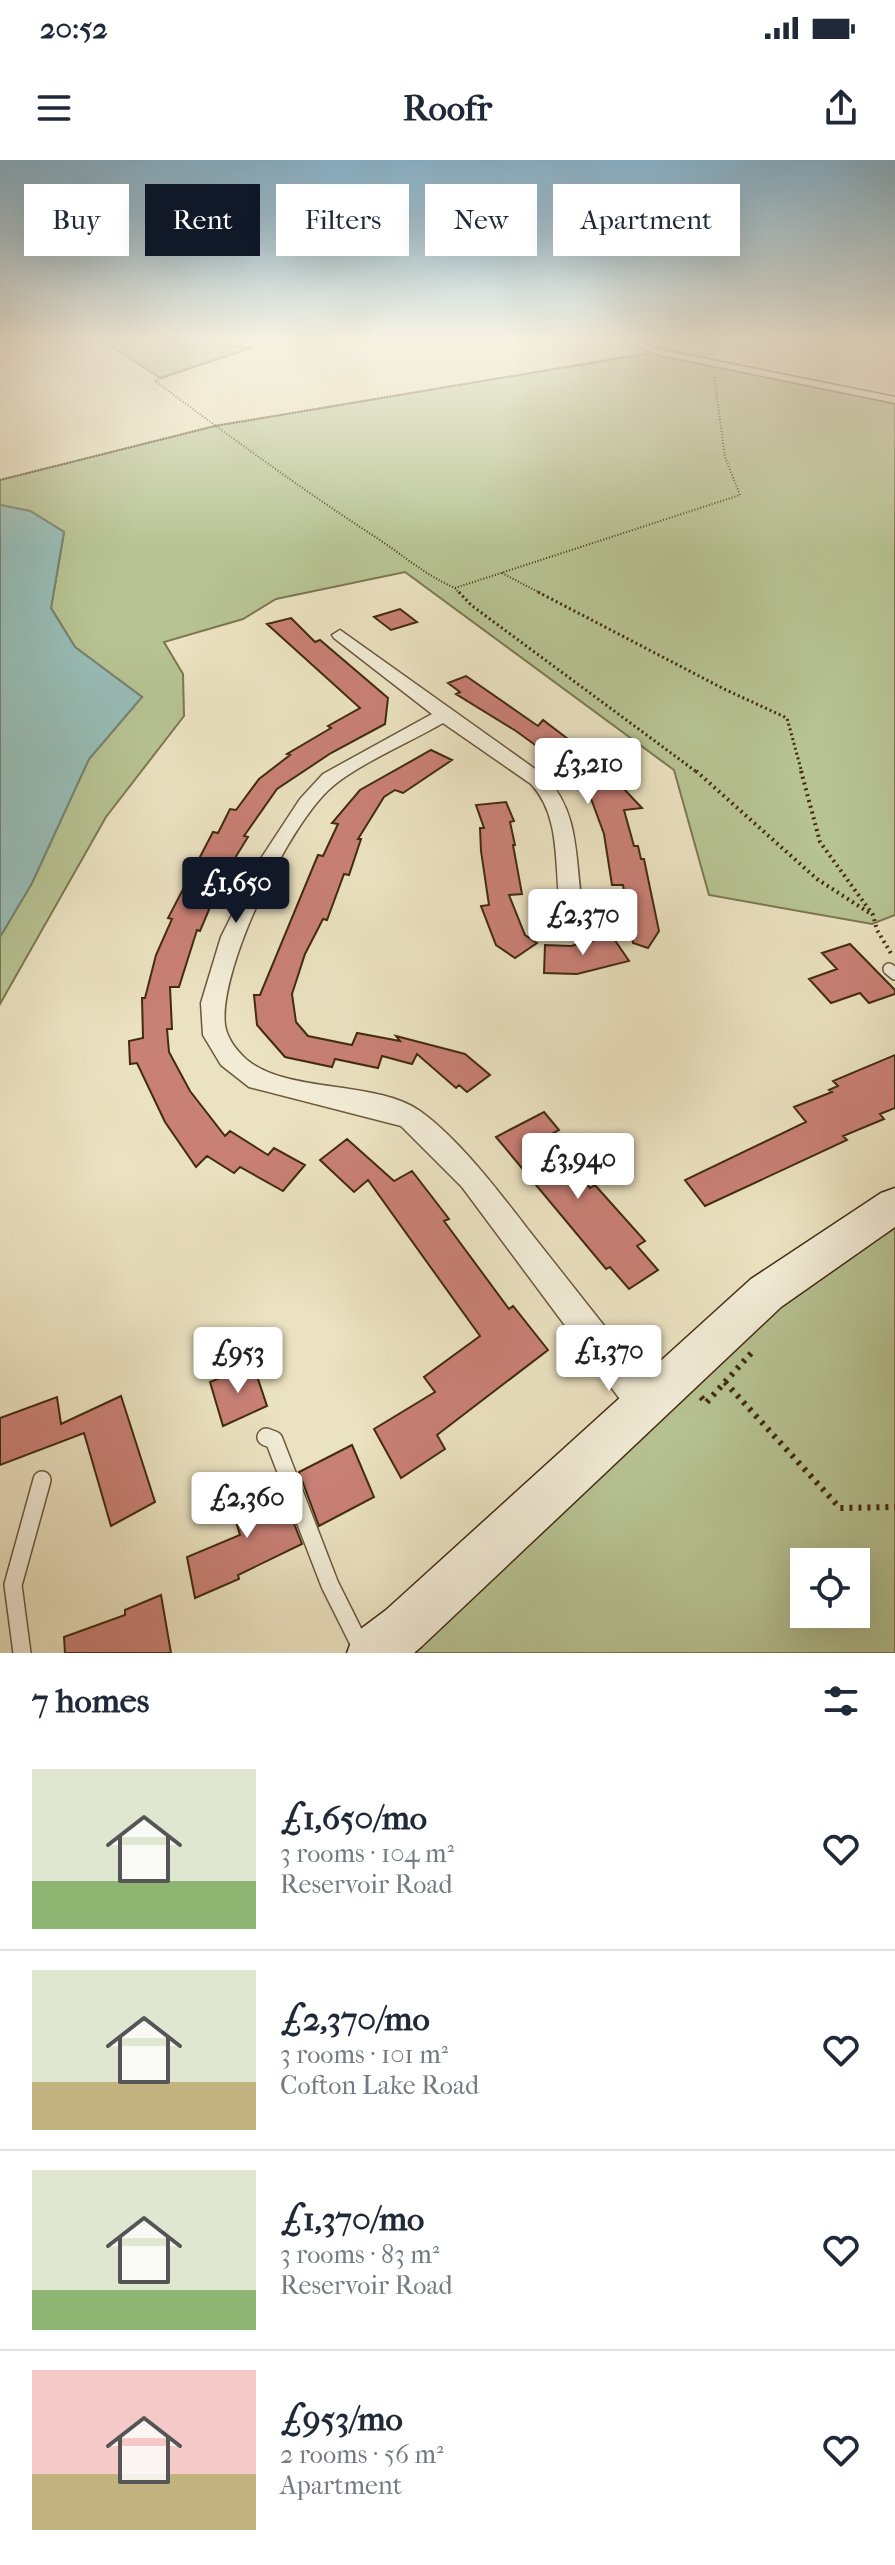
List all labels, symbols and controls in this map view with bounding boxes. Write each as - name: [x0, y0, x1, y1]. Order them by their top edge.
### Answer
- text: 20:52: [40, 11, 108, 46]
- icon: menu: [32, 86, 76, 130]
- icon: share: [819, 86, 863, 130]
- text: Roofr: [403, 87, 492, 129]
- chip: Buy: [24, 184, 129, 256]
- chip: Rent: [145, 184, 260, 256]
- chip: Filters: [276, 184, 409, 256]
- chip: New: [425, 184, 537, 256]
- chip: Apartment: [553, 184, 740, 256]
- pin: £3,210: [523, 738, 653, 806]
- text: £3,210: [553, 748, 623, 779]
- pin: £1,650: [171, 857, 301, 925]
- text: £1,650: [200, 867, 272, 898]
- pin: £2,370: [518, 889, 648, 957]
- text: £2,370: [546, 899, 620, 930]
- pin: £3,940: [513, 1133, 643, 1201]
- text: £3,940: [540, 1143, 616, 1174]
- pin: £1,370: [544, 1325, 674, 1393]
- pin: £953: [191, 1327, 285, 1395]
- text: £1,370: [574, 1335, 644, 1366]
- text: £953: [212, 1337, 264, 1368]
- pin: £2,360: [182, 1472, 312, 1540]
- text: £2,360: [209, 1482, 285, 1513]
- map controls: [790, 1548, 870, 1628]
- button: locate: [790, 1548, 870, 1628]
- icon: filters: [819, 1679, 863, 1723]
- text: 7 homes: [32, 1681, 149, 1721]
- text: £1,650/mo: [280, 1798, 427, 1838]
- icon: home: [96, 1801, 192, 1897]
- icon: heart: [819, 1827, 863, 1871]
- text: 3 rooms · 104 m²: [280, 1838, 454, 1869]
- text: Reservoir Road: [280, 1869, 453, 1900]
- text: £2,370/mo: [280, 1999, 430, 2039]
- icon: home: [96, 2002, 192, 2098]
- icon: heart: [819, 2028, 863, 2072]
- text: 3 rooms · 101 m²: [280, 2039, 448, 2070]
- text: Cofton Lake Road: [280, 2070, 479, 2101]
- text: £1,370/mo: [280, 2199, 424, 2239]
- icon: home: [96, 2202, 192, 2298]
- icon: heart: [819, 2228, 863, 2272]
- text: 3 rooms · 83 m²: [280, 2239, 439, 2270]
- text: Reservoir Road: [280, 2270, 453, 2301]
- text: £953/mo: [280, 2399, 403, 2439]
- icon: home: [96, 2402, 192, 2498]
- icon: heart: [819, 2428, 863, 2472]
- text: 2 rooms · 56 m²: [280, 2439, 444, 2470]
- text: Apartment: [280, 2470, 402, 2501]

